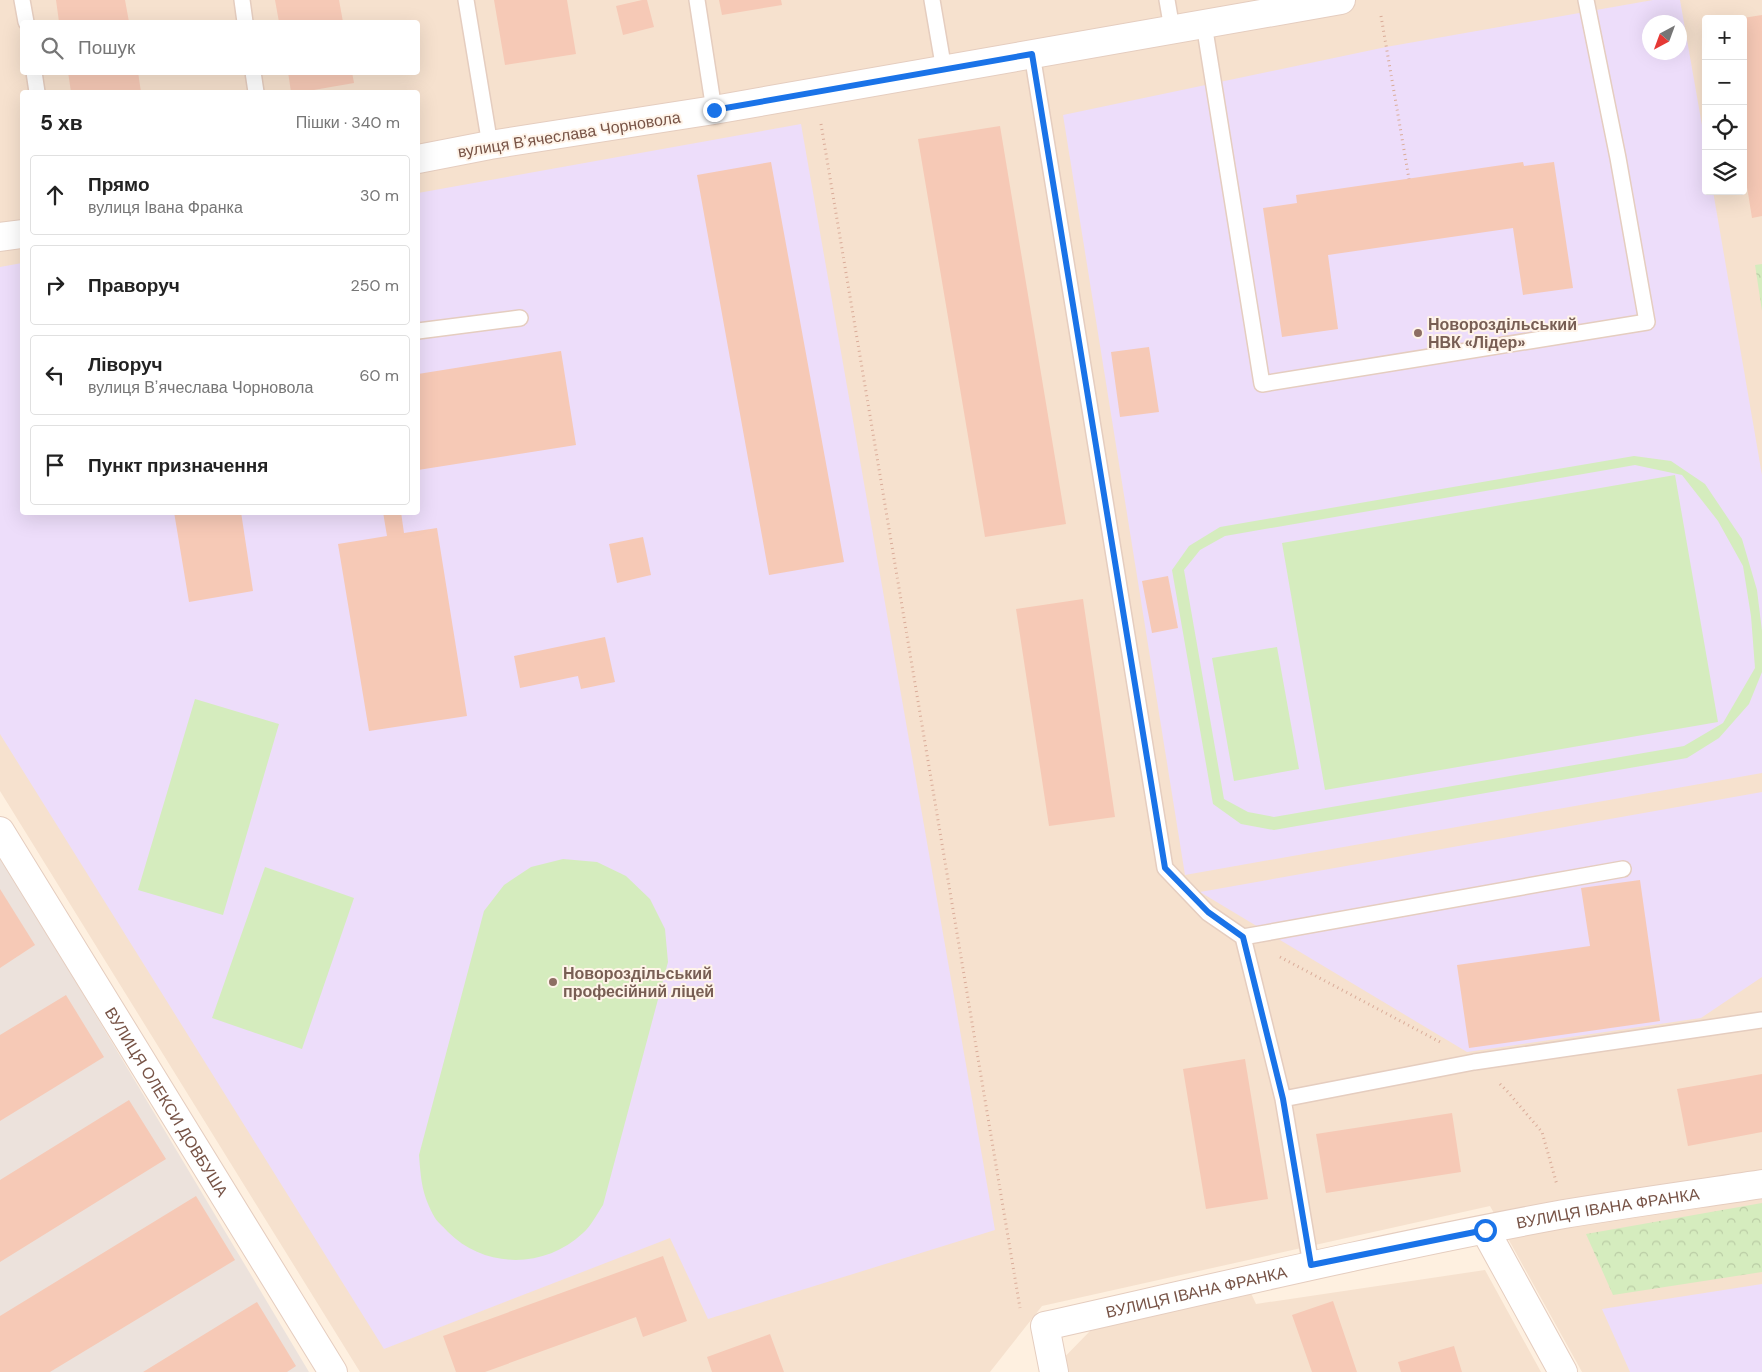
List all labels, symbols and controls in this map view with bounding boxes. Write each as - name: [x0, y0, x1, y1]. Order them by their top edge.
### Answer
- north arrow: [1642, 15, 1687, 60]
- map controls: [1702, 15, 1747, 195]
- button: +: [1702, 15, 1747, 60]
- search box: [20, 20, 420, 75]
- icon: search: [38, 34, 66, 62]
- text: Пошук: [78, 35, 135, 60]
- button: −: [1702, 60, 1747, 105]
- route end: [703, 99, 726, 122]
- button: locate: [1702, 105, 1747, 150]
- street label: вулиця Вʼячеслава Чорновола: [456, 106, 682, 162]
- text: 5 хв: [40, 109, 83, 137]
- text: Пішки · 340 m: [296, 112, 400, 133]
- button: layers: [1702, 150, 1747, 195]
- text: Прямо: [88, 172, 150, 197]
- icon: ahead: [41, 181, 69, 209]
- text: 30 m: [360, 185, 399, 206]
- text: вулиця Івана Франка: [88, 197, 243, 218]
- icon: right: [41, 271, 69, 299]
- text: Праворуч: [88, 273, 180, 298]
- text: 250 m: [351, 275, 399, 296]
- place label: Новороздільський НВК «Лідер»: [1428, 314, 1577, 353]
- marker: Новороздільський НВК «Лідер»: [1412, 327, 1424, 339]
- text: Ліворуч: [88, 352, 163, 377]
- icon: left: [41, 361, 69, 389]
- text: 60 m: [359, 365, 399, 386]
- text: вулиця Вʼячеслава Чорновола: [88, 377, 313, 398]
- icon: arrive: [41, 451, 69, 479]
- text: Пункт призначення: [88, 453, 268, 478]
- place label: Новороздільський професійний ліцей: [563, 963, 714, 1002]
- marker: Новороздільський професійний ліцей: [547, 976, 559, 988]
- street label: ВУЛИЦЯ ОЛЕКСИ ДОВБУША: [100, 1003, 233, 1201]
- street label: ВУЛИЦЯ ІВАНА ФРАНКА: [1514, 1183, 1701, 1234]
- route start: [1474, 1219, 1497, 1242]
- street label: ВУЛИЦЯ ІВАНА ФРАНКА: [1104, 1261, 1289, 1323]

